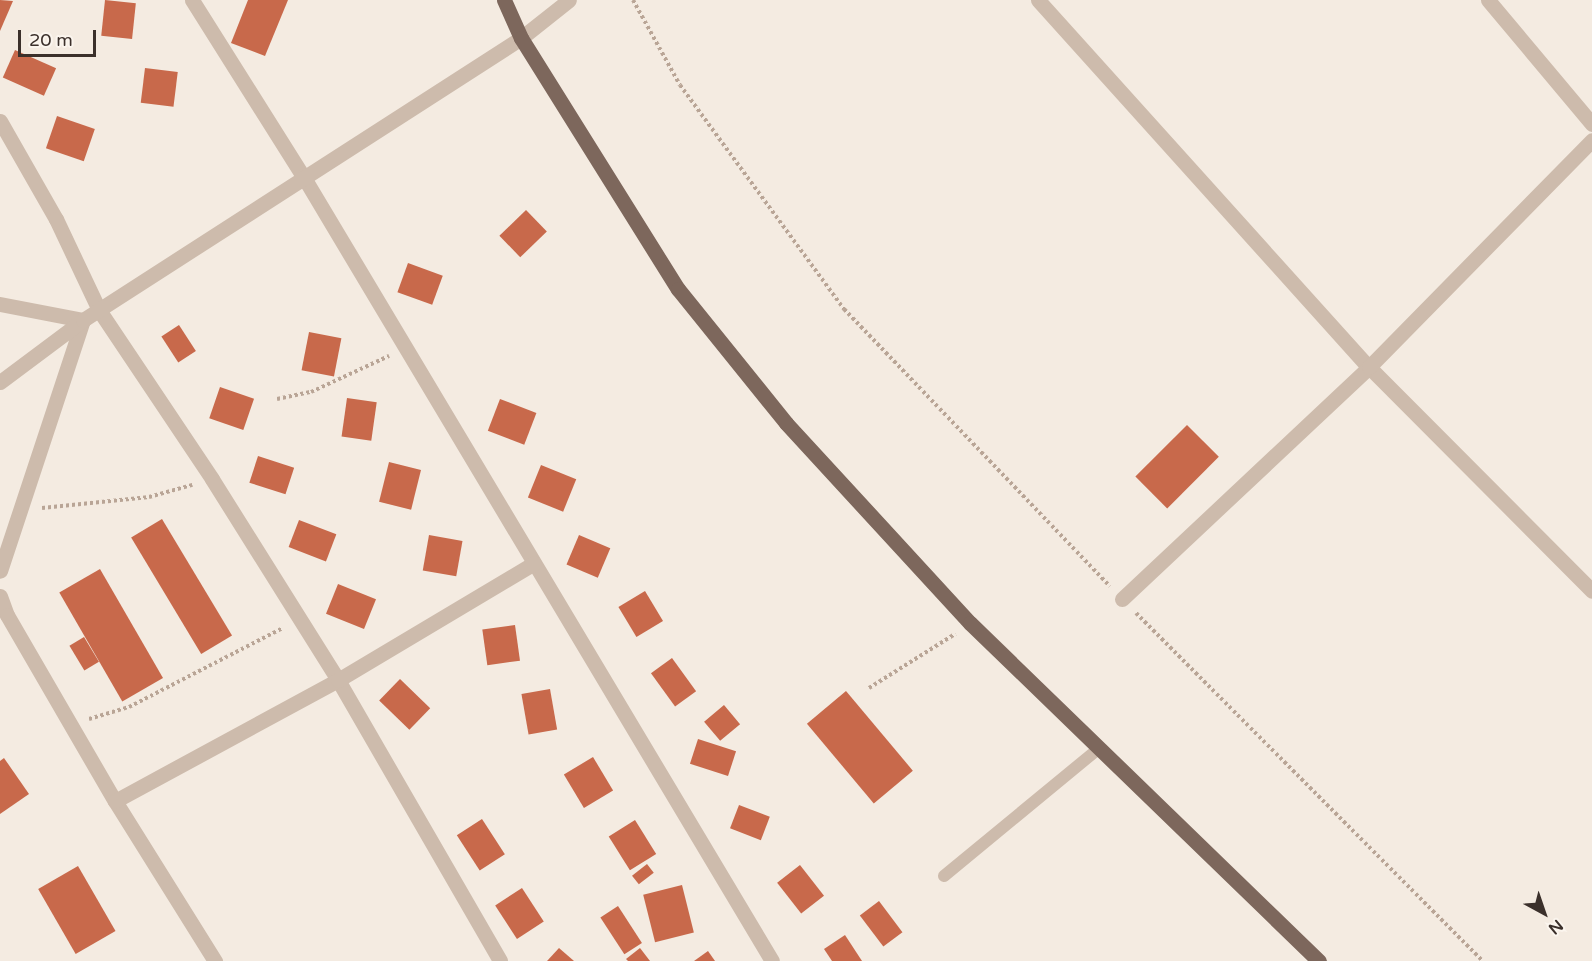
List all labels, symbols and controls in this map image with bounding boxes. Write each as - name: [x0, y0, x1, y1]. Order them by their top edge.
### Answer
- scale bar: [21, 18, 99, 56]
- text: 20 m: [29, 29, 73, 51]
- north arrow: [1514, 883, 1574, 943]
- text: N: [1544, 915, 1567, 939]

